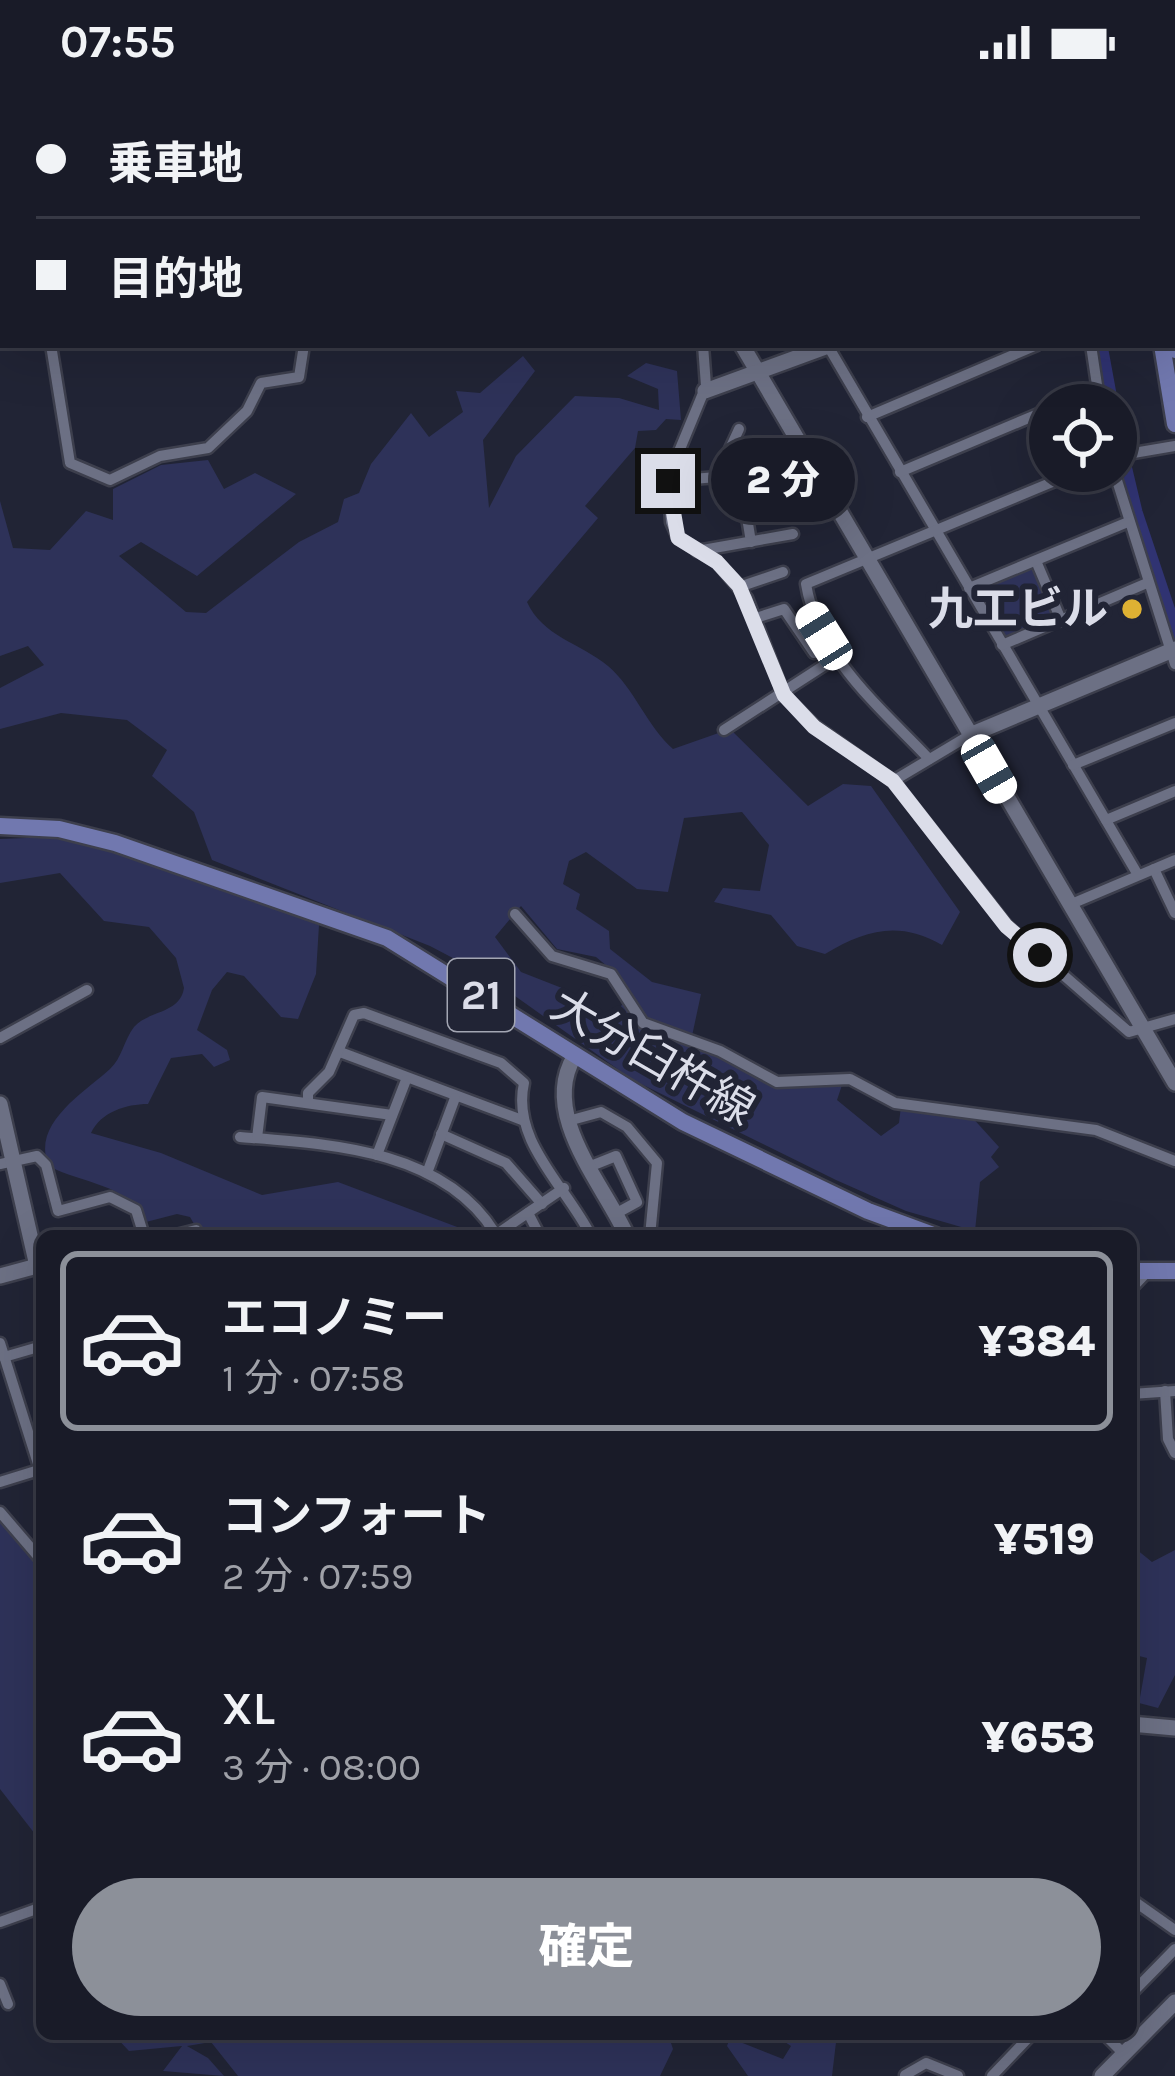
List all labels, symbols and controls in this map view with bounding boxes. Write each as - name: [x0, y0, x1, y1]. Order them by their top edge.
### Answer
- text: 07:55: [60, 16, 175, 68]
- text: 乗車地: [108, 138, 243, 190]
- text: 目的地: [108, 253, 243, 305]
- map controls: [1029, 384, 1137, 492]
- button: locate: [1029, 384, 1137, 492]
- callout: 2 分: [710, 439, 854, 523]
- route end: [641, 454, 695, 508]
- text: 2 分: [746, 457, 820, 503]
- place label: 九工ビル: [928, 583, 1108, 635]
- car: [790, 596, 858, 676]
- marker: 九工ビル: [1119, 596, 1145, 622]
- car: [955, 729, 1023, 809]
- route start: [1013, 928, 1067, 982]
- road number: 21: [448, 959, 514, 1031]
- street label: 大分臼杵線: [543, 978, 763, 1136]
- icon: car: [78, 1287, 186, 1395]
- text: エコノミー: [222, 1292, 447, 1344]
- text: ¥384: [978, 1315, 1095, 1367]
- text: 1 分 · 07:58: [222, 1355, 405, 1401]
- icon: car: [78, 1485, 186, 1593]
- text: コンフォート: [222, 1490, 491, 1542]
- text: ¥519: [994, 1513, 1095, 1565]
- text: 2 分 · 07:59: [222, 1553, 413, 1599]
- icon: car: [78, 1683, 186, 1791]
- text: XL: [222, 1683, 275, 1735]
- text: ¥653: [981, 1711, 1095, 1763]
- text: 3 分 · 08:00: [222, 1744, 421, 1790]
- button: 確定: [72, 1878, 1101, 2016]

